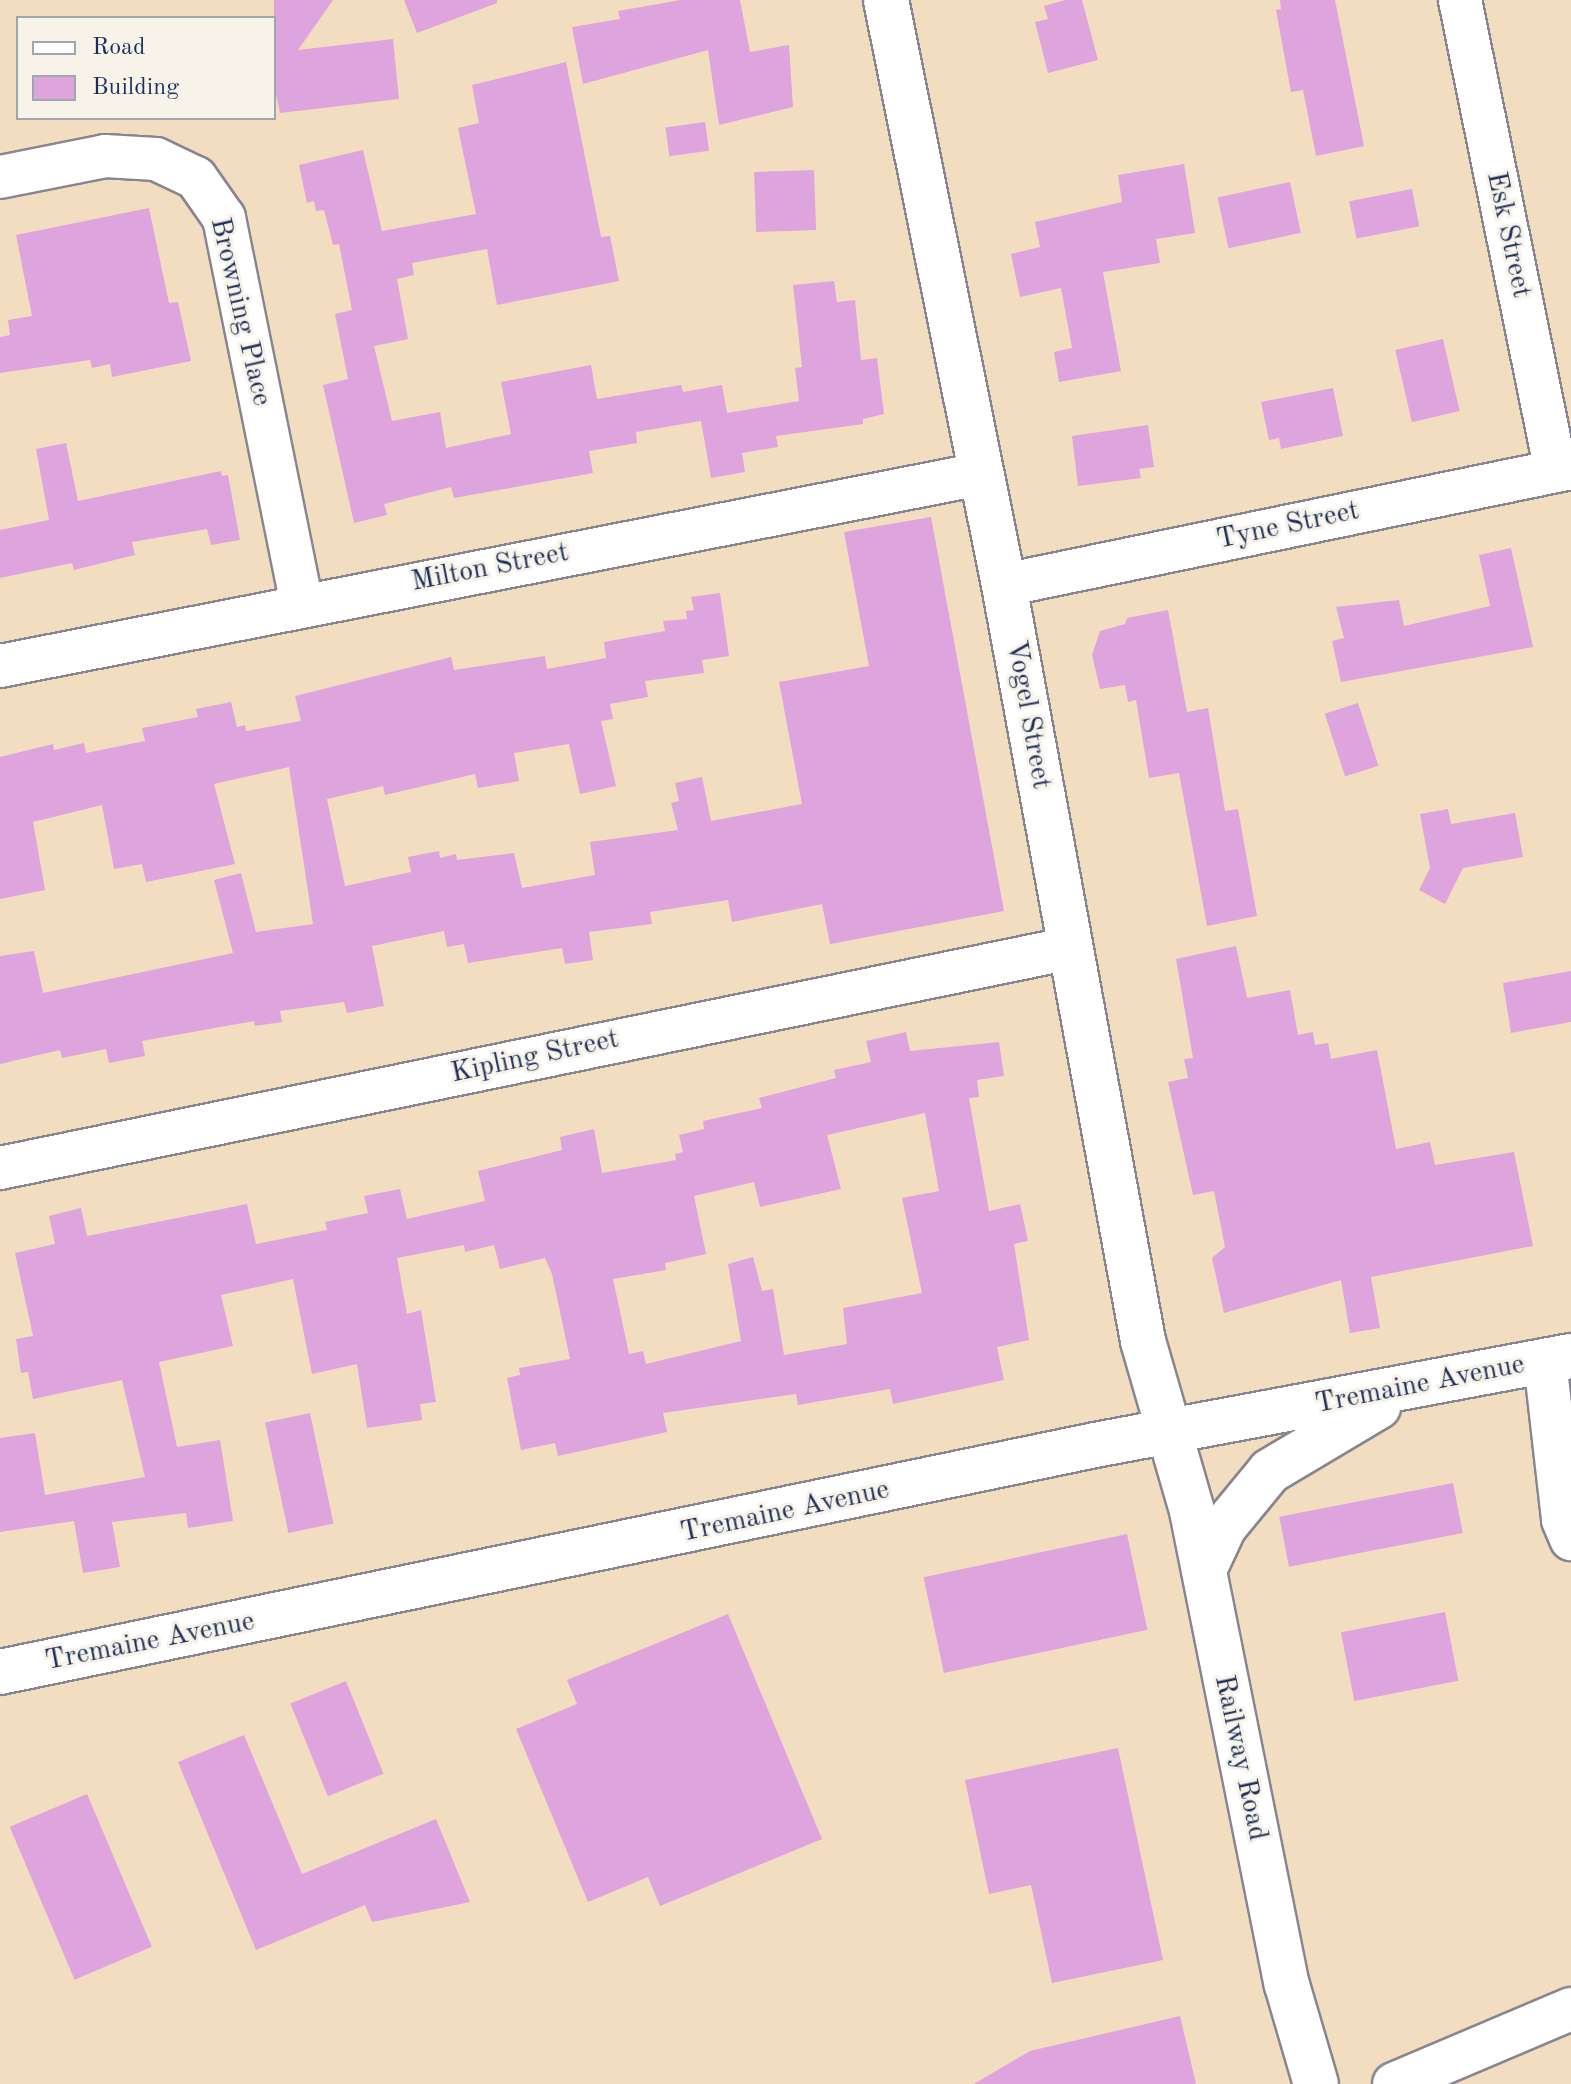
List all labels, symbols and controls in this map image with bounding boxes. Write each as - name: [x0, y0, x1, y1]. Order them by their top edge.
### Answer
- legend: [16, 16, 276, 120]
- text: Road: [92, 36, 145, 60]
- text: Building: [92, 76, 179, 100]
- street label: Esk Street: [1478, 169, 1538, 301]
- street label: Browning Place: [202, 215, 278, 409]
- street label: Tyne Street: [1214, 495, 1362, 557]
- street label: Milton Street: [409, 536, 571, 600]
- street label: Vogel Street: [998, 638, 1058, 792]
- street label: Kipling Street: [448, 1023, 622, 1091]
- street label: Tremaine Avenue: [1312, 1348, 1528, 1422]
- street label: Tremaine Avenue: [677, 1473, 893, 1551]
- street label: Tremaine Avenue: [42, 1605, 258, 1679]
- street label: Railway Road: [1206, 1672, 1274, 1844]

